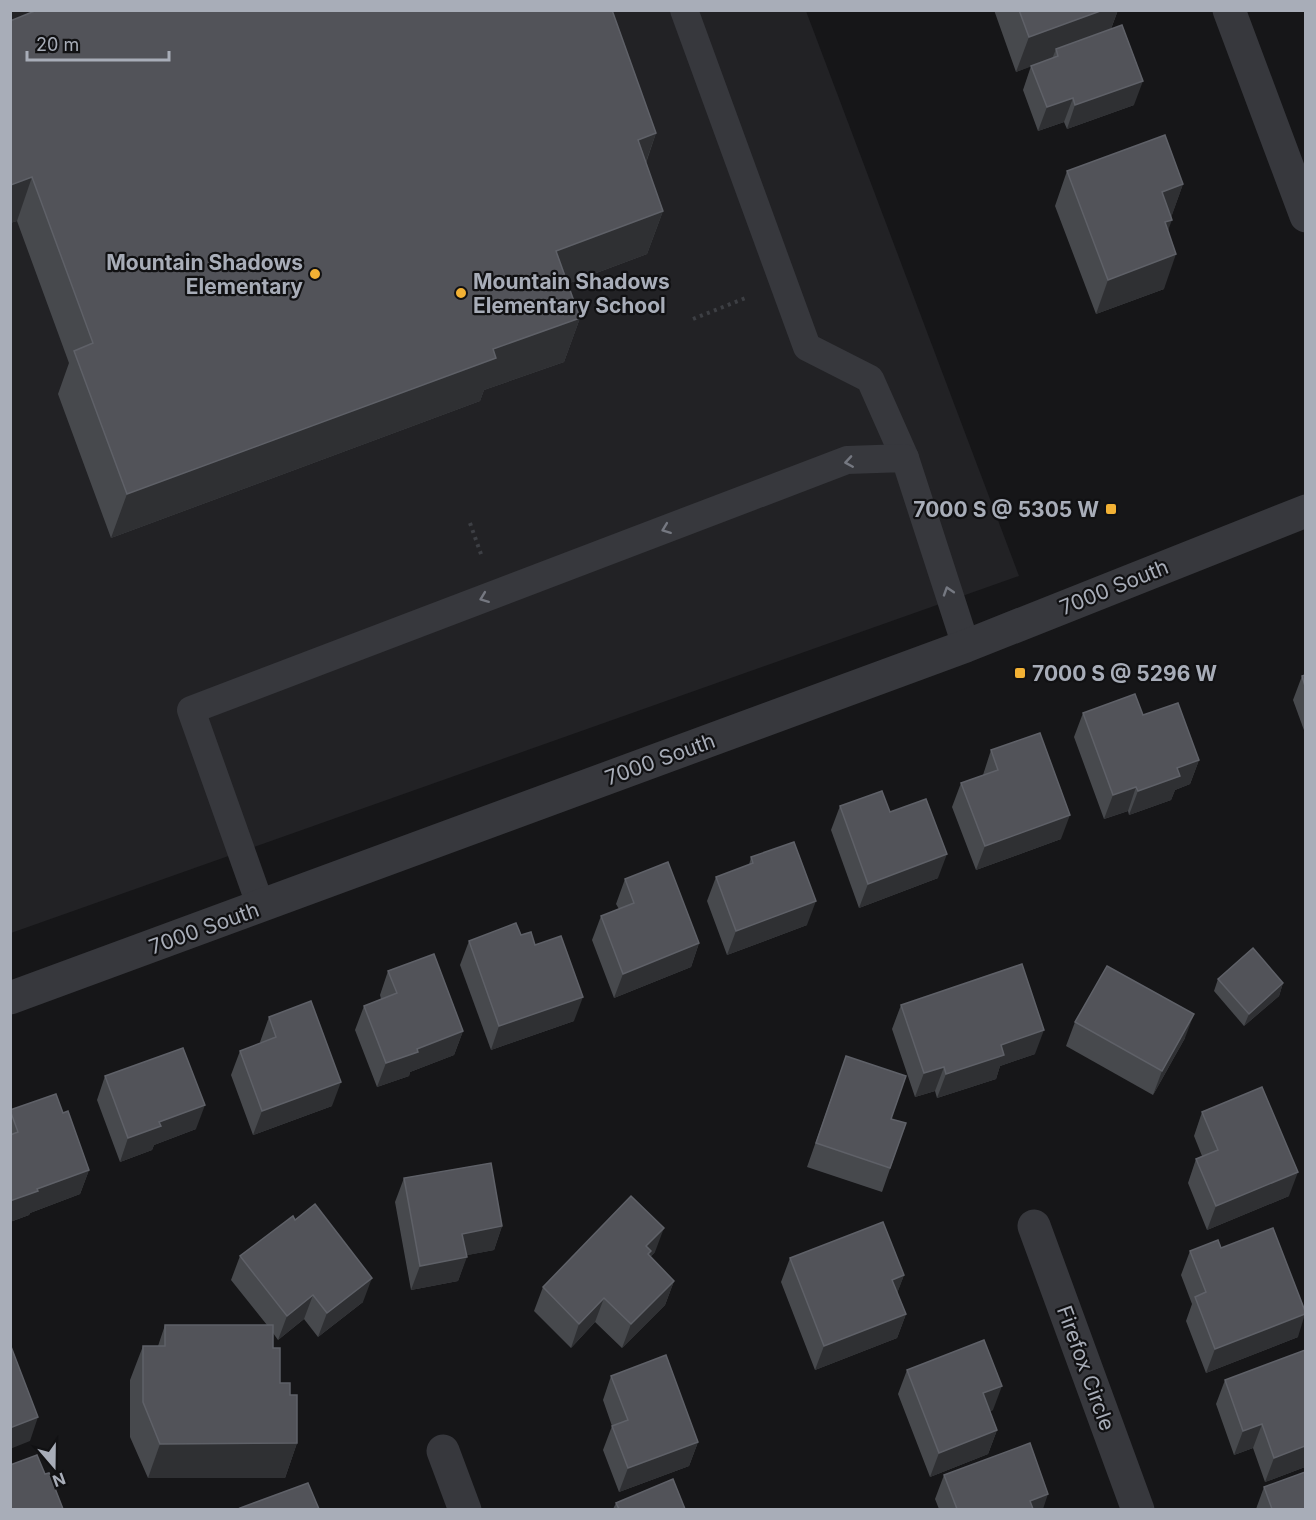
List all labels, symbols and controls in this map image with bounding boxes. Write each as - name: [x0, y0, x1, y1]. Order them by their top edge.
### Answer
- scale bar: [27, 24, 170, 62]
- text: 20 m: [36, 34, 79, 55]
- place label: Mountain Shadows Elementary: [106, 250, 303, 299]
- marker: Mountain Shadows Elementary: [308, 267, 322, 281]
- place label: Mountain Shadows Elementary School: [473, 269, 670, 318]
- marker: Mountain Shadows Elementary School: [454, 286, 468, 300]
- one-way arrow: [844, 455, 854, 467]
- place label: 7000 S @ 5305 W: [913, 497, 1099, 522]
- marker: 7000 S @ 5305 W: [1104, 502, 1118, 516]
- one-way arrow: [662, 522, 673, 534]
- street label: 7000 South: [1056, 554, 1172, 620]
- one-way arrow: [942, 586, 955, 597]
- one-way arrow: [479, 591, 490, 604]
- place label: 7000 S @ 5296 W: [1032, 661, 1217, 686]
- marker: 7000 S @ 5296 W: [1013, 666, 1027, 680]
- street label: 7000 South: [602, 728, 718, 790]
- street label: 7000 South: [146, 897, 262, 959]
- street label: Firefox Circle: [1052, 1302, 1120, 1434]
- north arrow: [24, 1436, 84, 1496]
- text: N: [50, 1469, 68, 1492]

